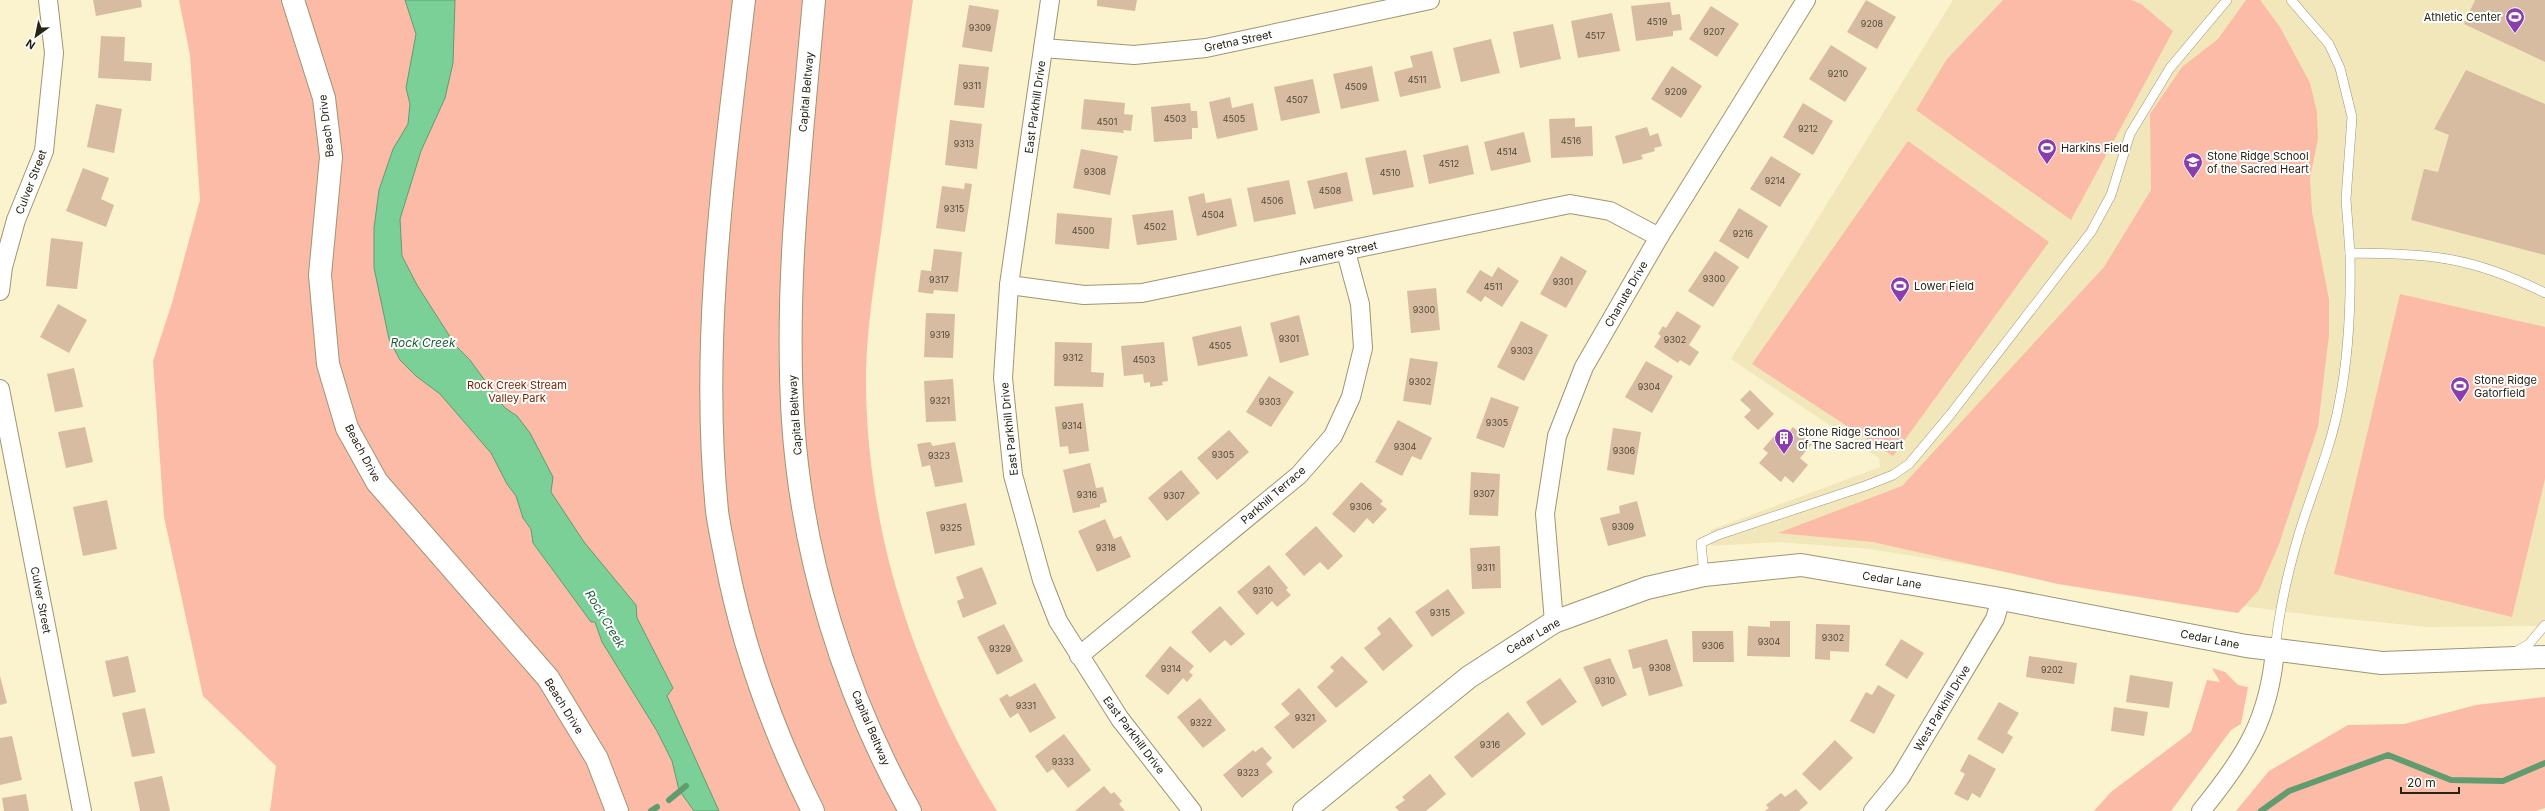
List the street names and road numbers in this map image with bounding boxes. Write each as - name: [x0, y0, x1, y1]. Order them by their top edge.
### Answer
- street label: Gretna Street: [1203, 27, 1274, 55]
- street label: Capital Beltway: [796, 51, 816, 133]
- street label: East Parkhill Drive: [1022, 60, 1048, 154]
- street label: Beach Drive: [315, 94, 337, 158]
- street label: Culver Street: [12, 147, 50, 216]
- street label: Avamere Street: [1298, 238, 1379, 268]
- street label: Chanute Drive: [1601, 258, 1651, 330]
- street label: Capital Beltway: [785, 374, 805, 456]
- street label: East Parkhill Drive: [997, 382, 1021, 476]
- street label: Beach Drive: [342, 422, 384, 484]
- street label: Parkhill Terrace: [1238, 463, 1308, 527]
- street label: Culver Street: [28, 565, 54, 635]
- street label: Cedar Lane: [1861, 568, 1923, 592]
- street label: Cedar Lane: [1504, 615, 1562, 657]
- street label: Cedar Lane: [2179, 626, 2241, 652]
- street label: West Parkhill Drive: [1911, 663, 1973, 753]
- street label: Beach Drive: [541, 676, 587, 736]
- street label: Capital Beltway: [849, 688, 893, 768]
- street label: East Parkhill Drive: [1100, 693, 1168, 777]

